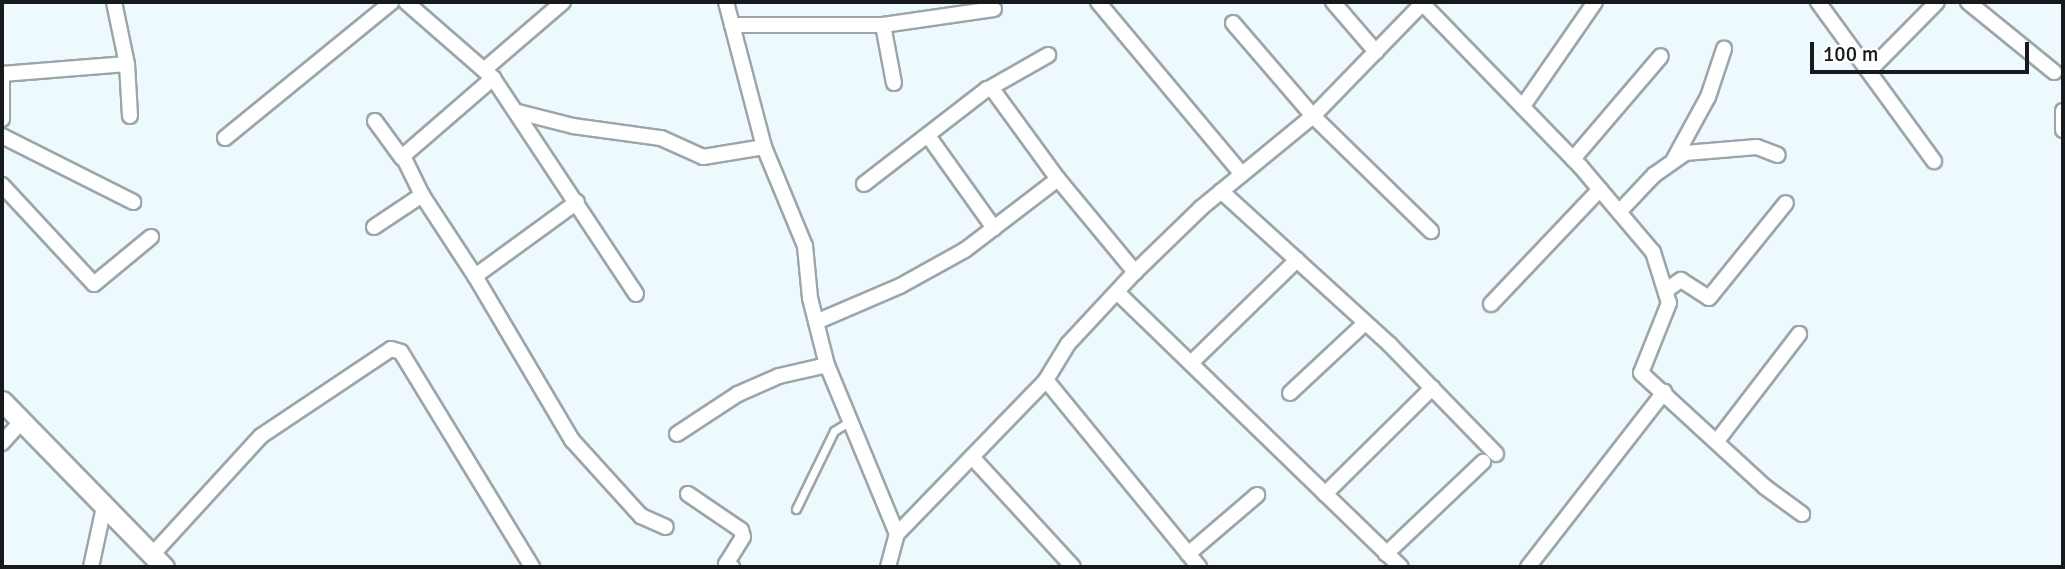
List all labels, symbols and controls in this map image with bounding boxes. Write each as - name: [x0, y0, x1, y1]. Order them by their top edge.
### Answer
- scale bar: [1813, 28, 2032, 72]
- text: 100 m: [1823, 41, 1878, 67]

